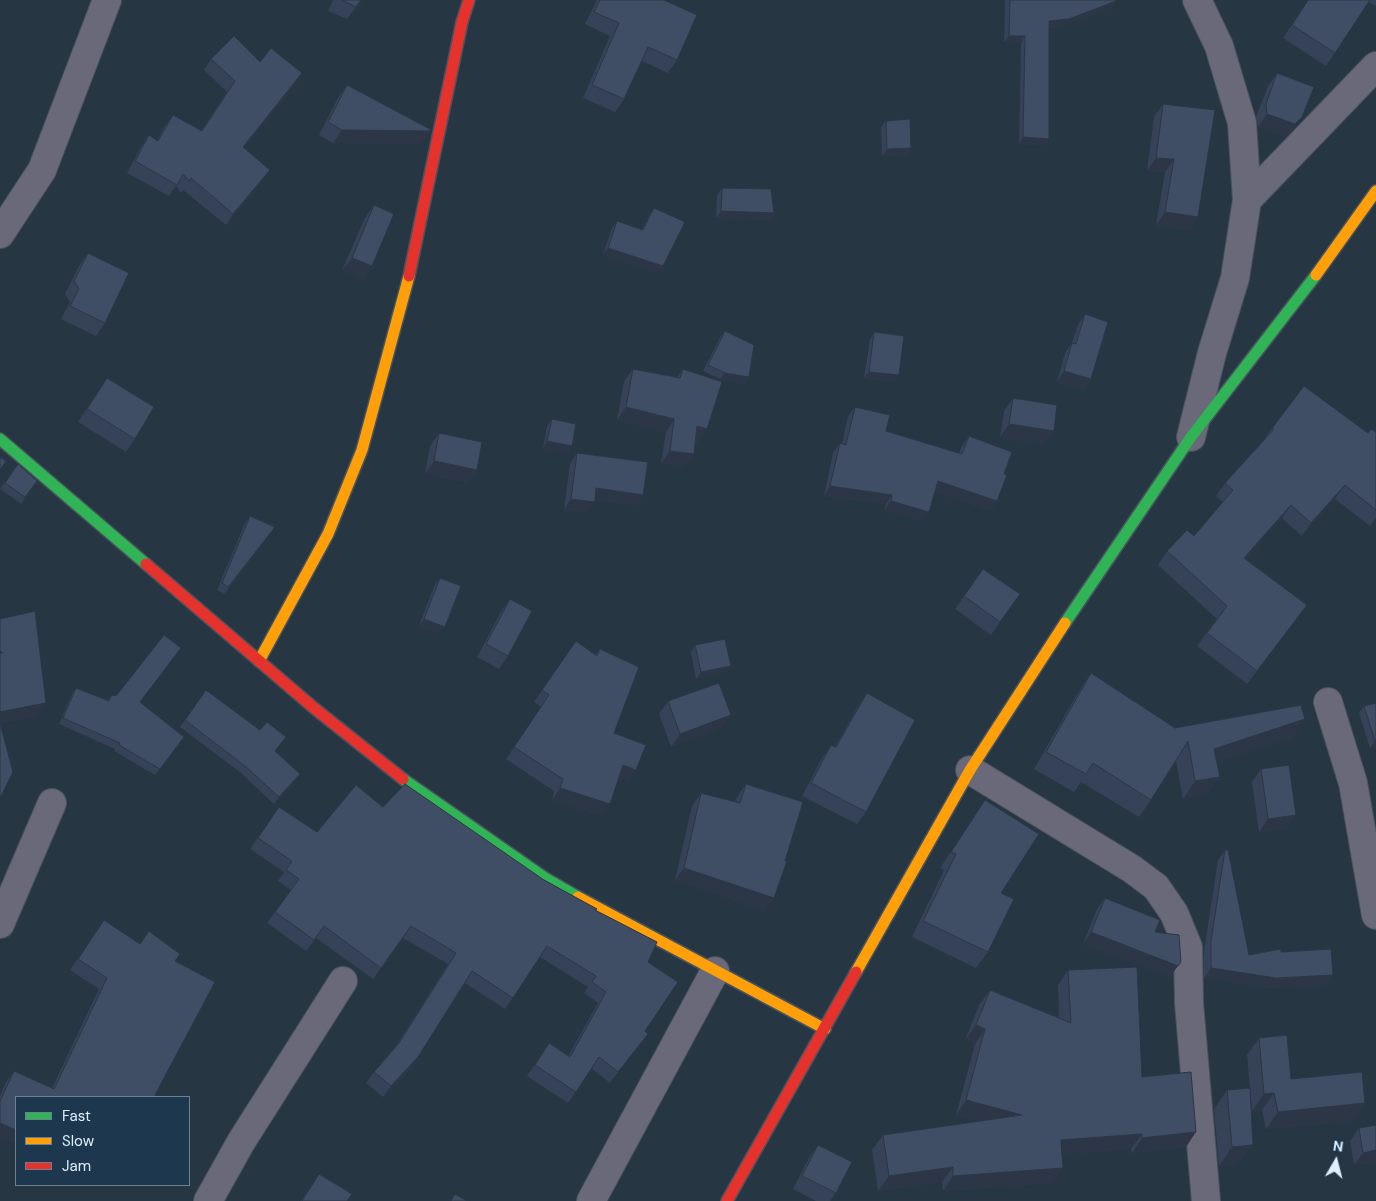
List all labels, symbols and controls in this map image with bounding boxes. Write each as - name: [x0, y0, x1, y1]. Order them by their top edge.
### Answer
- legend: [15, 1096, 190, 1186]
- text: Fast: [62, 1106, 91, 1126]
- text: Slow: [62, 1131, 94, 1151]
- north arrow: [1311, 1136, 1361, 1186]
- text: N: [1332, 1137, 1344, 1156]
- text: Jam: [62, 1156, 91, 1176]

